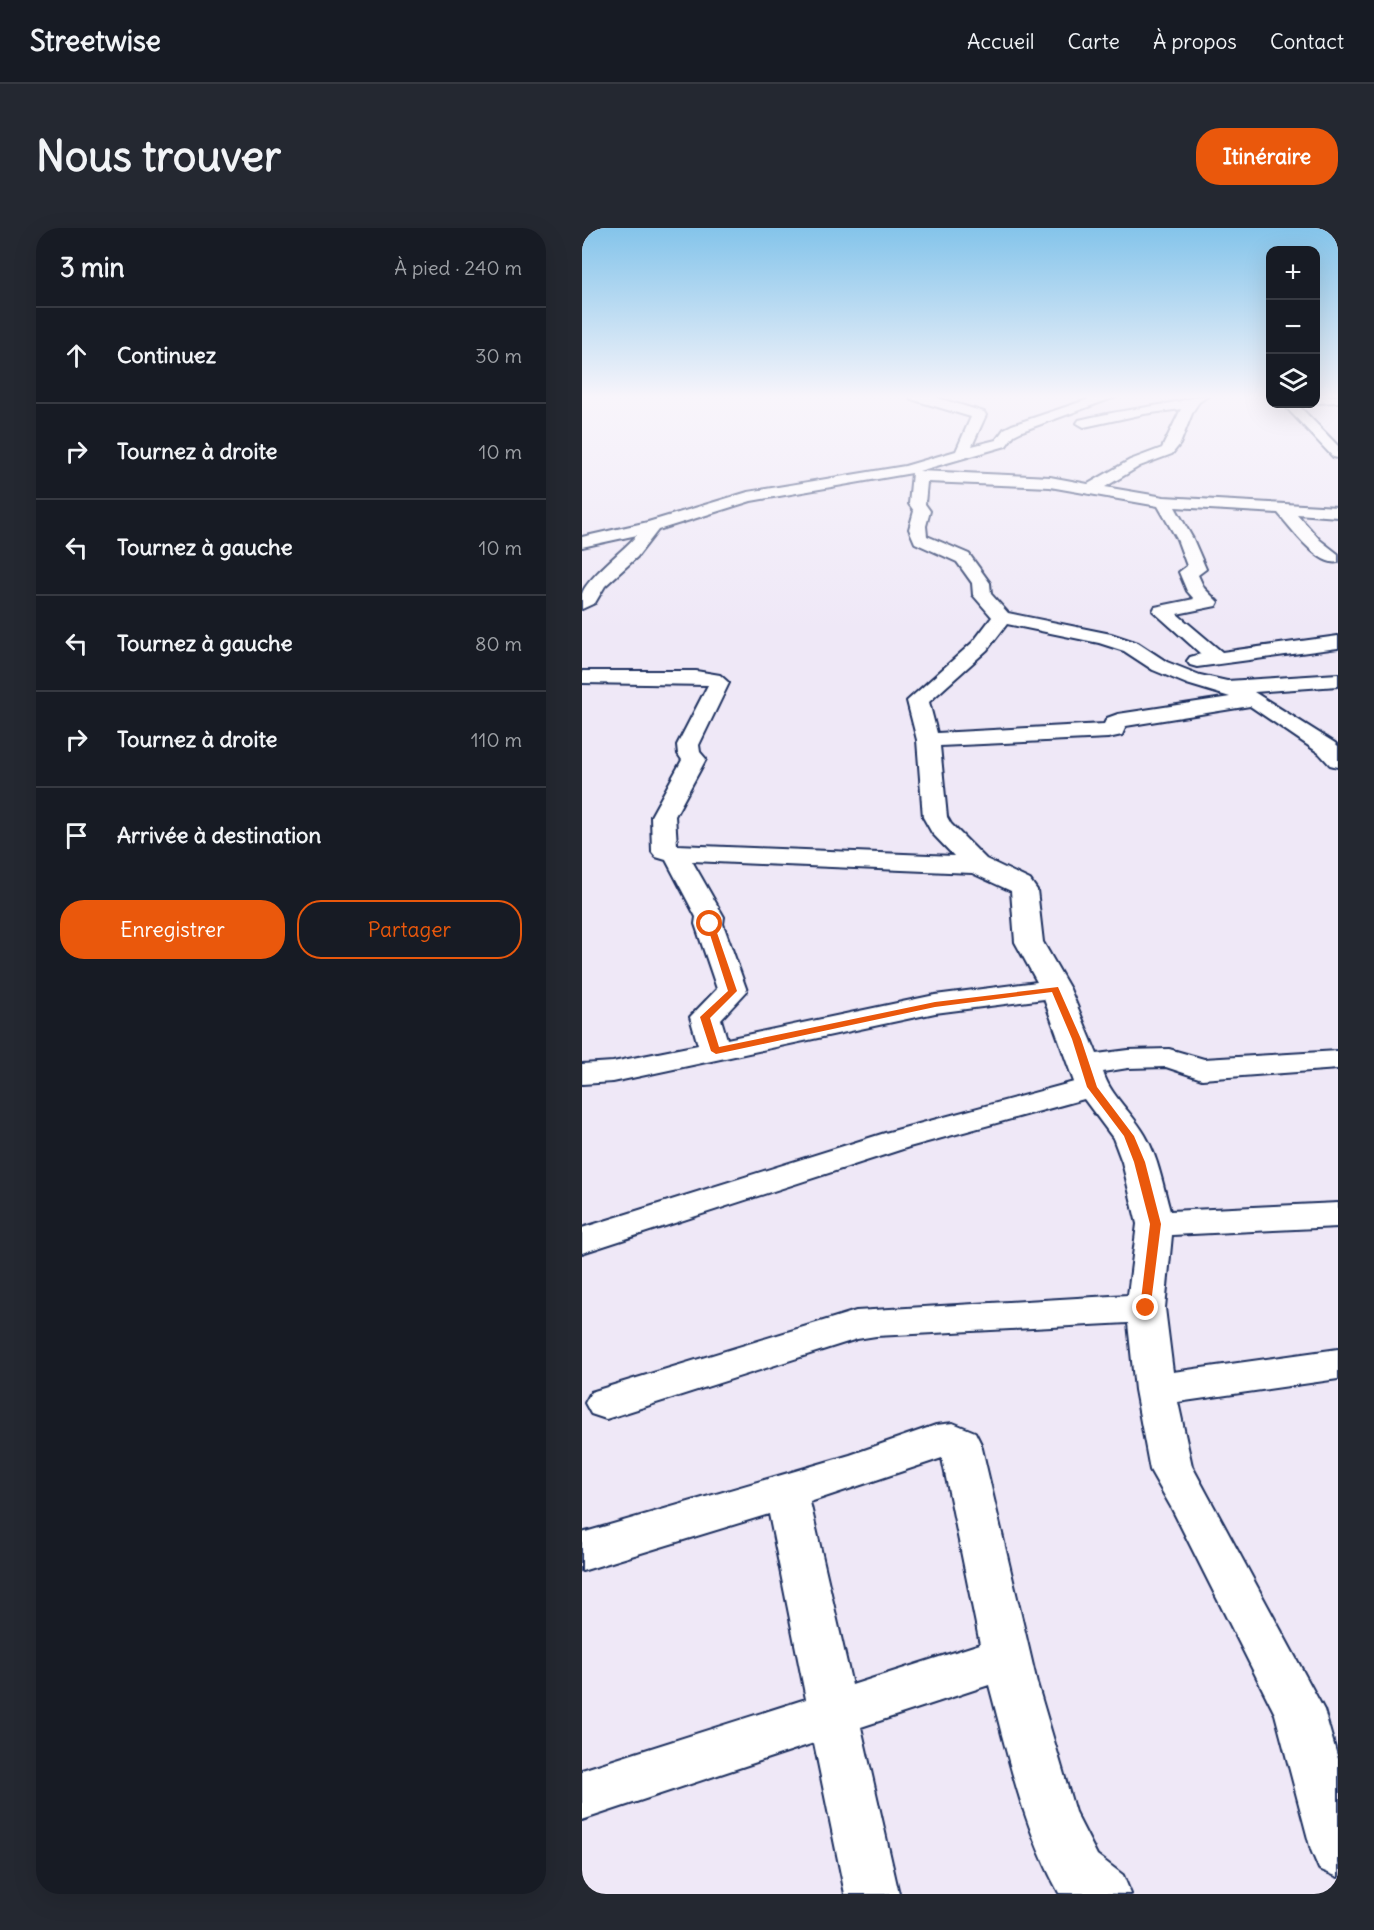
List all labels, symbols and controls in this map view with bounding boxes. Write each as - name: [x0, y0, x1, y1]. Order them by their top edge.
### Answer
- text: Streetwise: [30, 23, 161, 59]
- text: Accueil: [967, 28, 1035, 55]
- text: Carte: [1068, 28, 1120, 55]
- text: À propos: [1153, 28, 1237, 55]
- text: Contact: [1270, 28, 1344, 55]
- button: Itinéraire: [1196, 128, 1338, 185]
- text: Nous trouver: [36, 130, 281, 182]
- map controls: [1266, 246, 1320, 408]
- button: +: [1266, 246, 1320, 300]
- text: 3 min: [60, 251, 125, 284]
- text: À pied · 240 m: [394, 255, 522, 280]
- button: −: [1266, 300, 1320, 354]
- icon: ahead: [60, 339, 93, 372]
- text: Continuez: [117, 341, 216, 369]
- text: 30 m: [475, 343, 522, 368]
- button: layers: [1266, 354, 1320, 408]
- icon: right: [60, 435, 93, 468]
- text: Tournez à droite: [117, 437, 277, 465]
- text: 10 m: [479, 439, 522, 464]
- icon: left: [60, 531, 93, 564]
- text: Tournez à gauche: [117, 533, 293, 561]
- text: 10 m: [479, 535, 522, 560]
- icon: left: [60, 627, 93, 660]
- text: Tournez à gauche: [117, 629, 293, 657]
- text: 80 m: [475, 631, 522, 656]
- icon: right: [60, 723, 93, 756]
- text: Tournez à droite: [117, 725, 277, 753]
- text: 110 m: [471, 727, 522, 752]
- icon: arrive: [60, 819, 93, 852]
- text: Arrivée à destination: [117, 821, 321, 849]
- button: Enregistrer: [60, 900, 285, 959]
- button: Partager: [297, 900, 522, 959]
- route start: [696, 910, 722, 936]
- route end: [1132, 1294, 1158, 1320]

